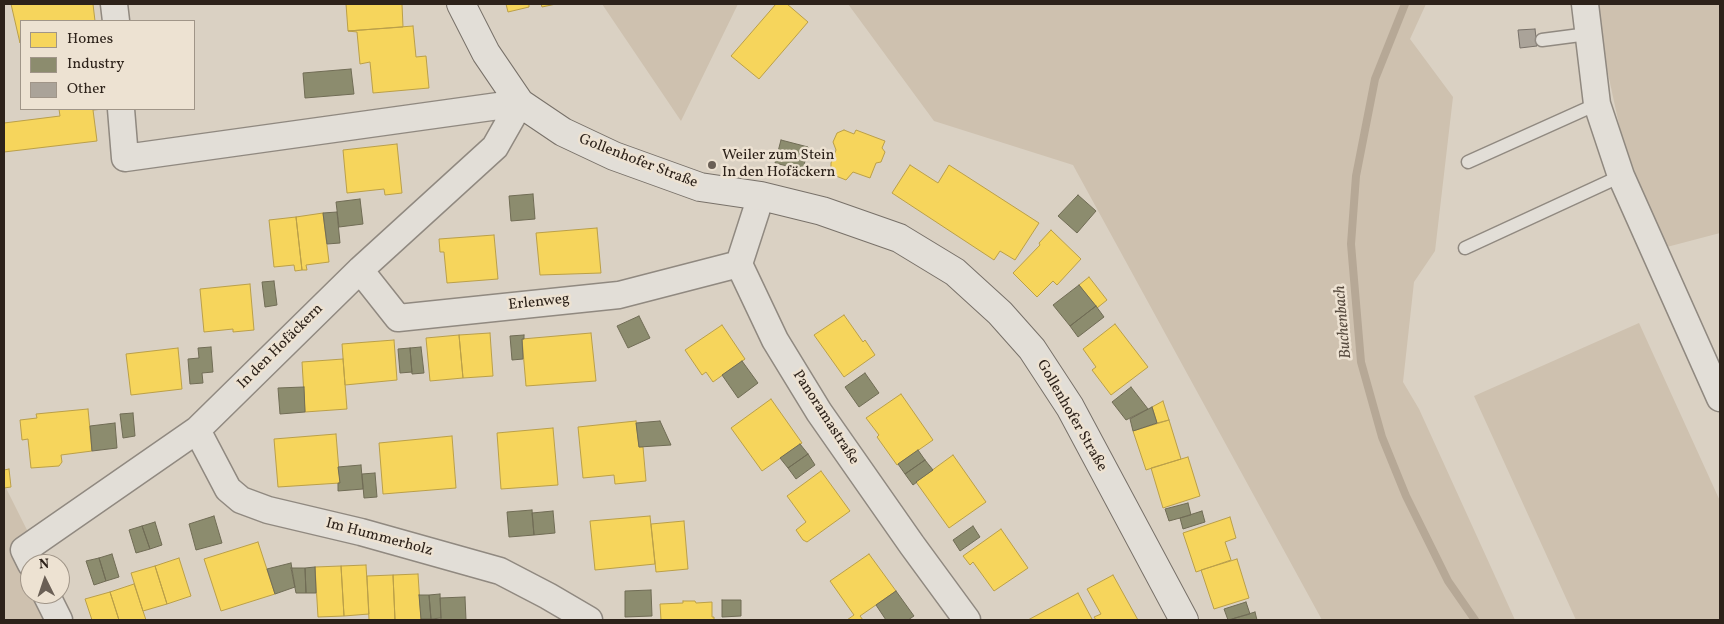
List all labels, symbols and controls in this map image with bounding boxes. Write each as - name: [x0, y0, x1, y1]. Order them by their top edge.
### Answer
- legend: [20, 20, 195, 110]
- text: Homes: [67, 29, 113, 50]
- text: Industry: [67, 54, 124, 75]
- text: Other: [67, 79, 106, 100]
- street label: Gollenhofer Straße: [576, 131, 700, 193]
- place label: Weiler zum Stein In den Hofäckern: [722, 147, 836, 182]
- marker: Weiler zum Stein In den Hofäckern: [706, 159, 718, 171]
- water label: Buchenbach: [1331, 284, 1357, 360]
- street label: Erlenweg: [507, 291, 571, 315]
- street label: In den Hofäckern: [234, 300, 328, 394]
- street label: Gollenhofer Straße: [1032, 357, 1110, 475]
- street label: Panoramastraße: [788, 367, 862, 469]
- street label: Im Hummerholz: [324, 515, 434, 561]
- north arrow: [20, 554, 70, 604]
- text: N: [38, 555, 50, 574]

